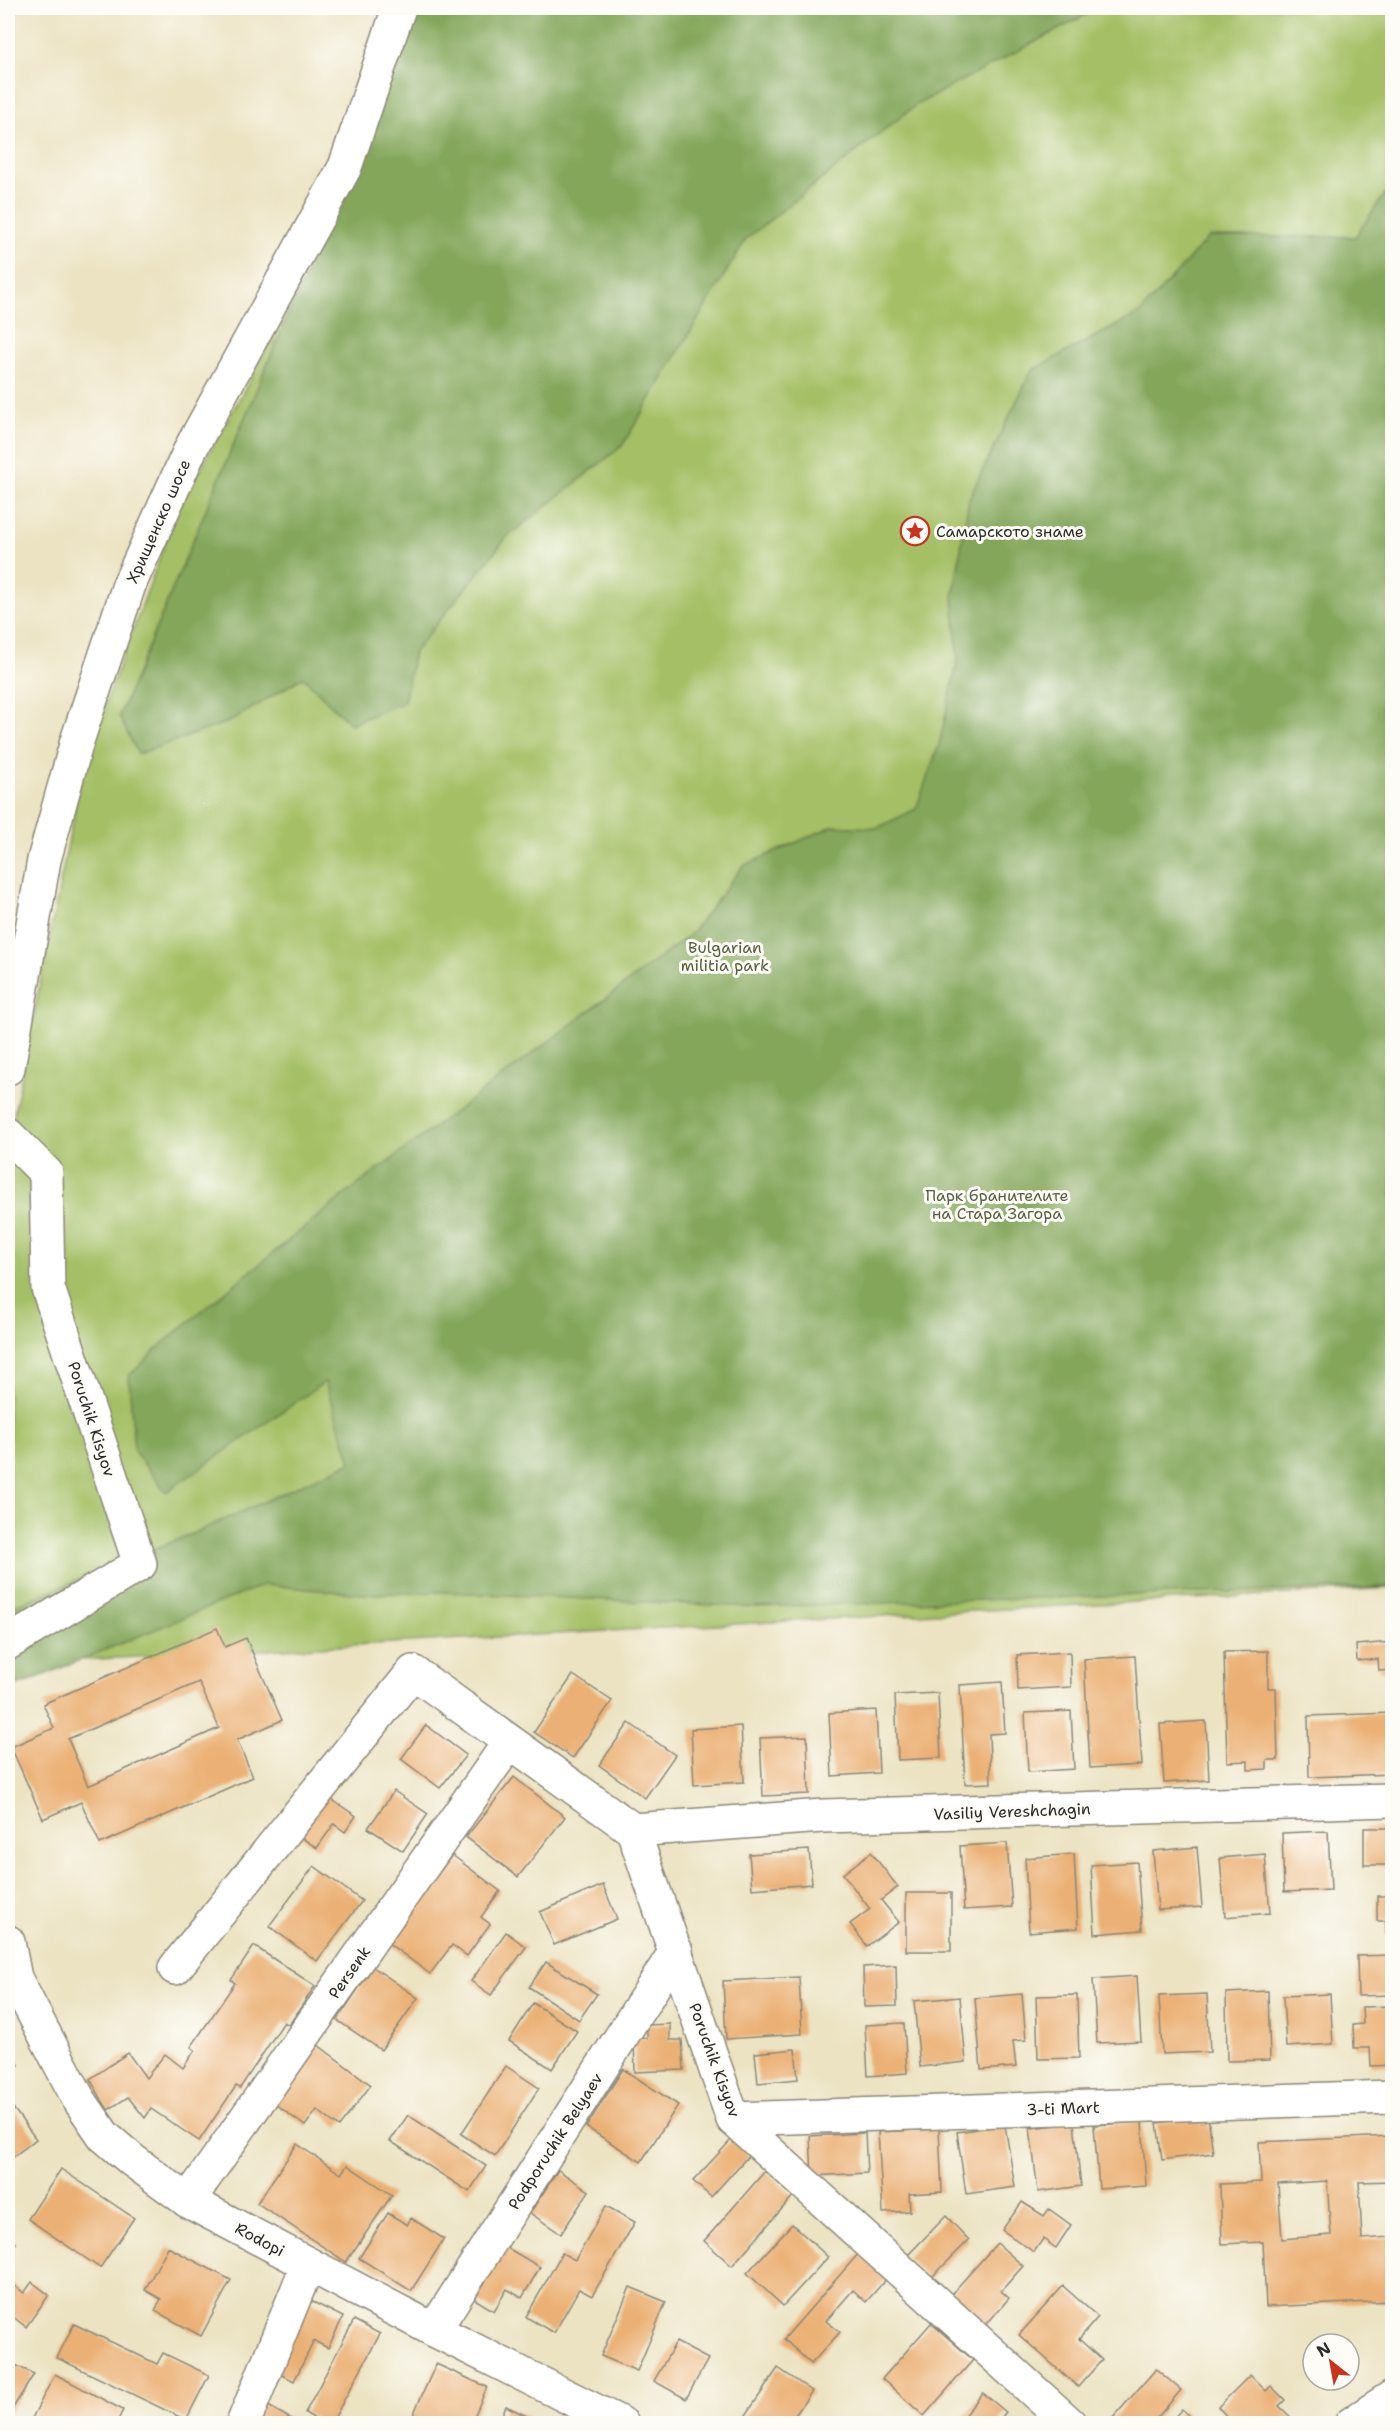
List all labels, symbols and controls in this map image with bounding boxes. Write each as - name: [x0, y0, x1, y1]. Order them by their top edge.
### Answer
- street label: Хрищенско шосе: [122, 456, 195, 587]
- place icon: Самарското знаме: [899, 515, 931, 547]
- place label: Самарското знаме: [936, 521, 1084, 542]
- park label: Bulgarian militia park: [681, 937, 769, 976]
- park label: Парк бранителите на Стара Загора: [925, 1185, 1069, 1224]
- street label: Poruchik Kisyov: [63, 1359, 120, 1480]
- street label: Vasiliy Vereshchagin: [933, 1798, 1091, 1825]
- street label: Persenk: [324, 1942, 375, 2003]
- street label: Poruchik Kisyov: [684, 2000, 745, 2120]
- street label: Podporuchik Belyaev: [503, 2069, 608, 2214]
- street label: 3-ti Mart: [1026, 2097, 1100, 2120]
- street label: Rodopi: [231, 2218, 288, 2261]
- north arrow: [1301, 2332, 1361, 2392]
- text: N: [1313, 2337, 1334, 2362]

